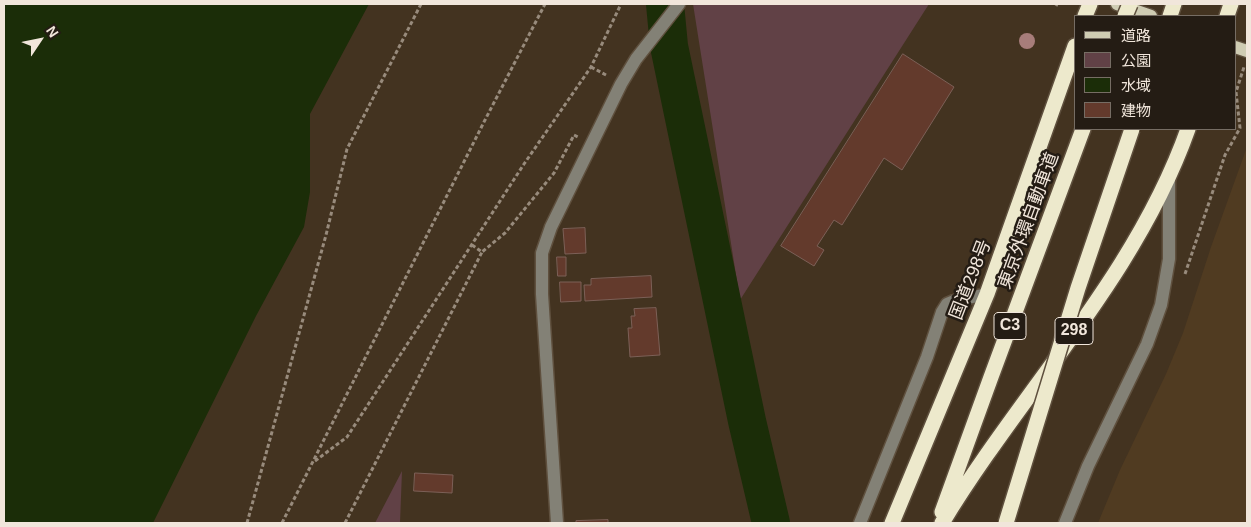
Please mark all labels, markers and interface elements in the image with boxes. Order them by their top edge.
north arrow [15,15,65,65]
legend [1074,15,1236,130]
text: N [43,23,62,40]
text: 道路 [1121,27,1151,44]
text: 公園 [1121,52,1151,69]
text: 水域 [1121,77,1151,94]
text: 建物 [1121,102,1151,119]
street label: 東京外環自動車道 [994,150,1064,292]
street label: 国道298号 [946,237,996,323]
road number: C3 [994,312,1026,340]
road number: 298 [1055,318,1093,344]

